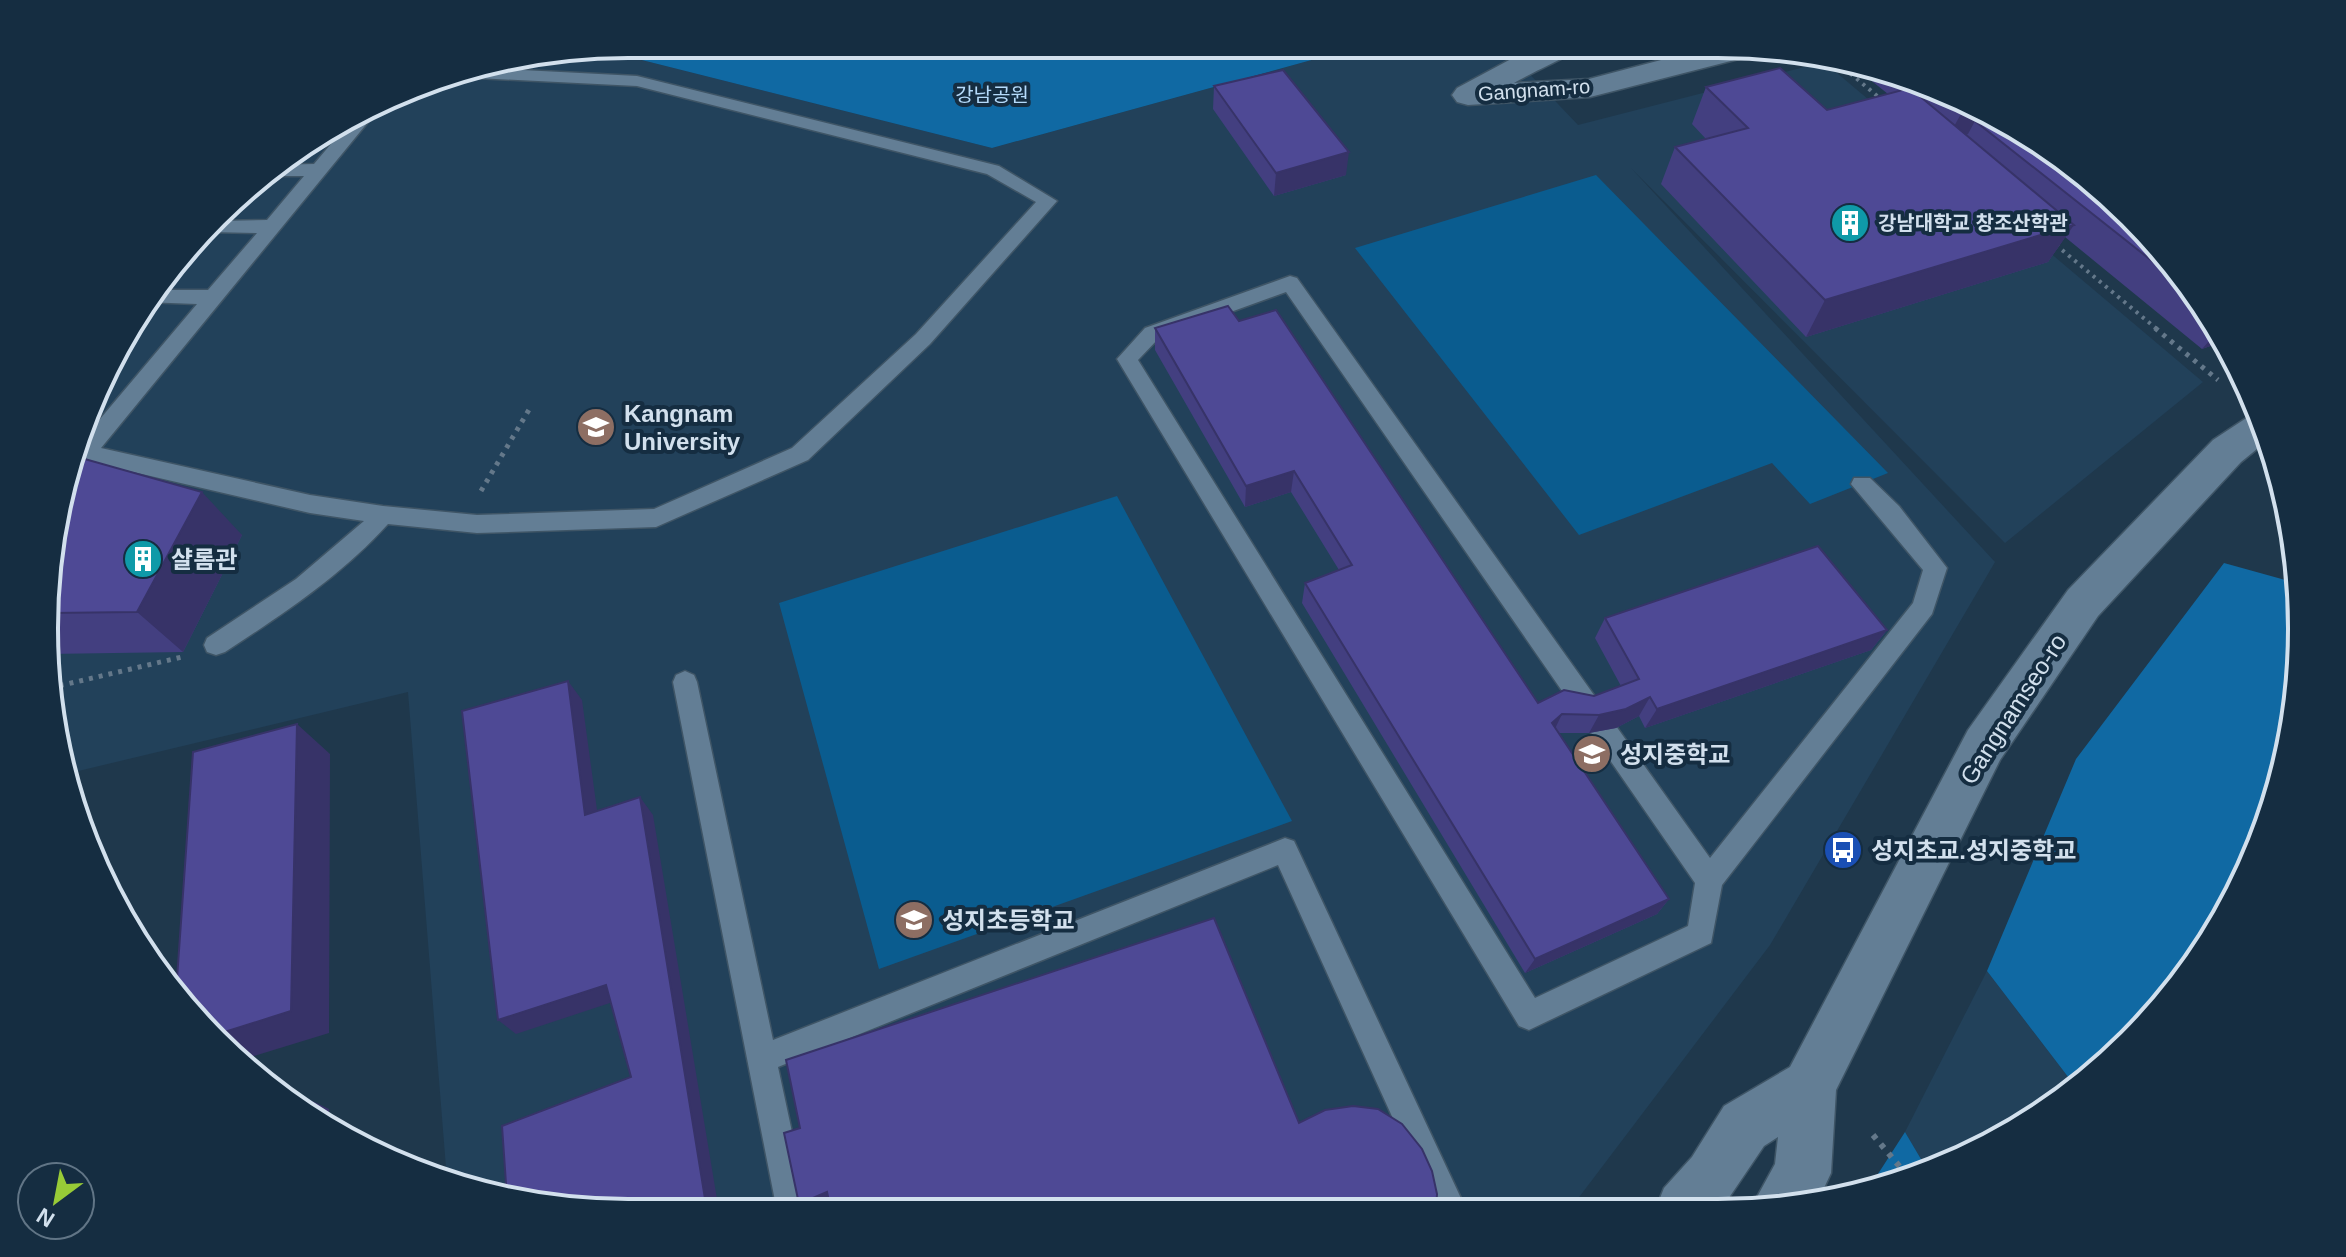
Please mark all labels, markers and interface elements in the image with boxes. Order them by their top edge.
street label: Gangnam-ro [1477,75,1591,105]
park label: 강남공원 [955,84,1029,106]
building icon: 강남대학교 창조산학관 [1829,202,1871,244]
place label: 강남대학교 창조산학관 [1878,212,2068,234]
place label: Kangnam University [624,400,741,455]
school or university icon: Kangnam University [575,406,617,448]
building icon: 샬롬관 [122,538,164,580]
place label: 샬롬관 [171,546,237,573]
street label: Gangnamseo-ro [1954,629,2072,789]
school or university icon: 성지중학교 [1571,733,1613,775]
place label: 성지중학교 [1620,741,1730,768]
bus stop icon: 성지초교.성지중학교 [1822,829,1864,871]
place label: 성지초교.성지중학교 [1871,837,2076,864]
school or university icon: 성지초등학교 [893,899,935,941]
place label: 성지초등학교 [942,907,1074,934]
north arrow [16,1161,96,1241]
text: N [32,1203,59,1232]

